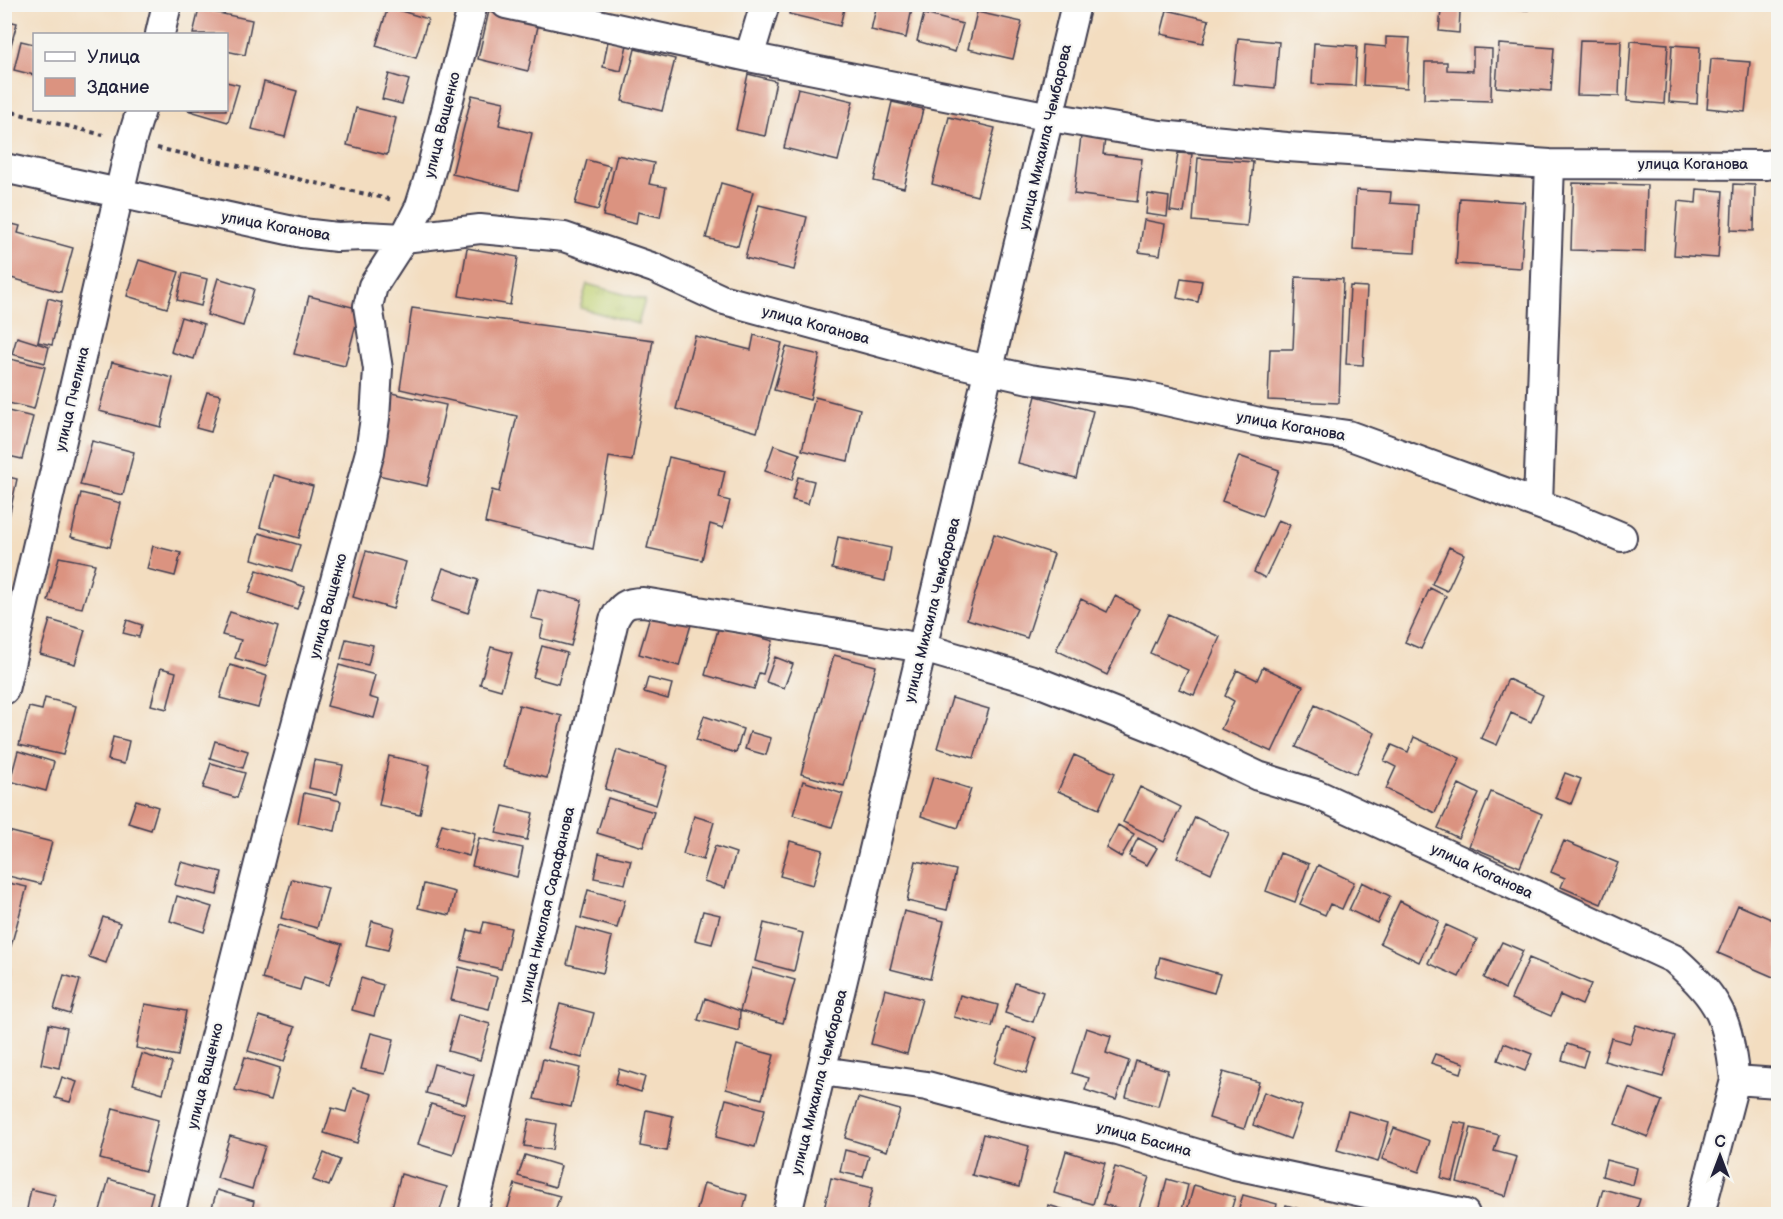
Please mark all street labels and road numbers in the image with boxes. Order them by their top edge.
street label: улица Михаила Чембарова [1015,42,1076,232]
street label: улица Ващенко [420,70,465,180]
street label: улица Коганова [1638,155,1748,174]
street label: улица Коганова [220,208,332,245]
street label: улица Коганова [760,302,872,349]
street label: улица Пчелина [51,345,94,453]
street label: улица Коганова [1235,408,1347,445]
street label: улица Михаила Чембарова [900,515,965,705]
street label: улица Ващенко [305,551,352,661]
street label: улица Николая Сарафанова [516,805,579,1005]
street label: улица Коганова [1428,840,1536,903]
street label: улица Михаила Чембарова [787,987,852,1177]
street label: улица Ващенко [183,1021,228,1131]
street label: улица Басина [1094,1118,1194,1161]

